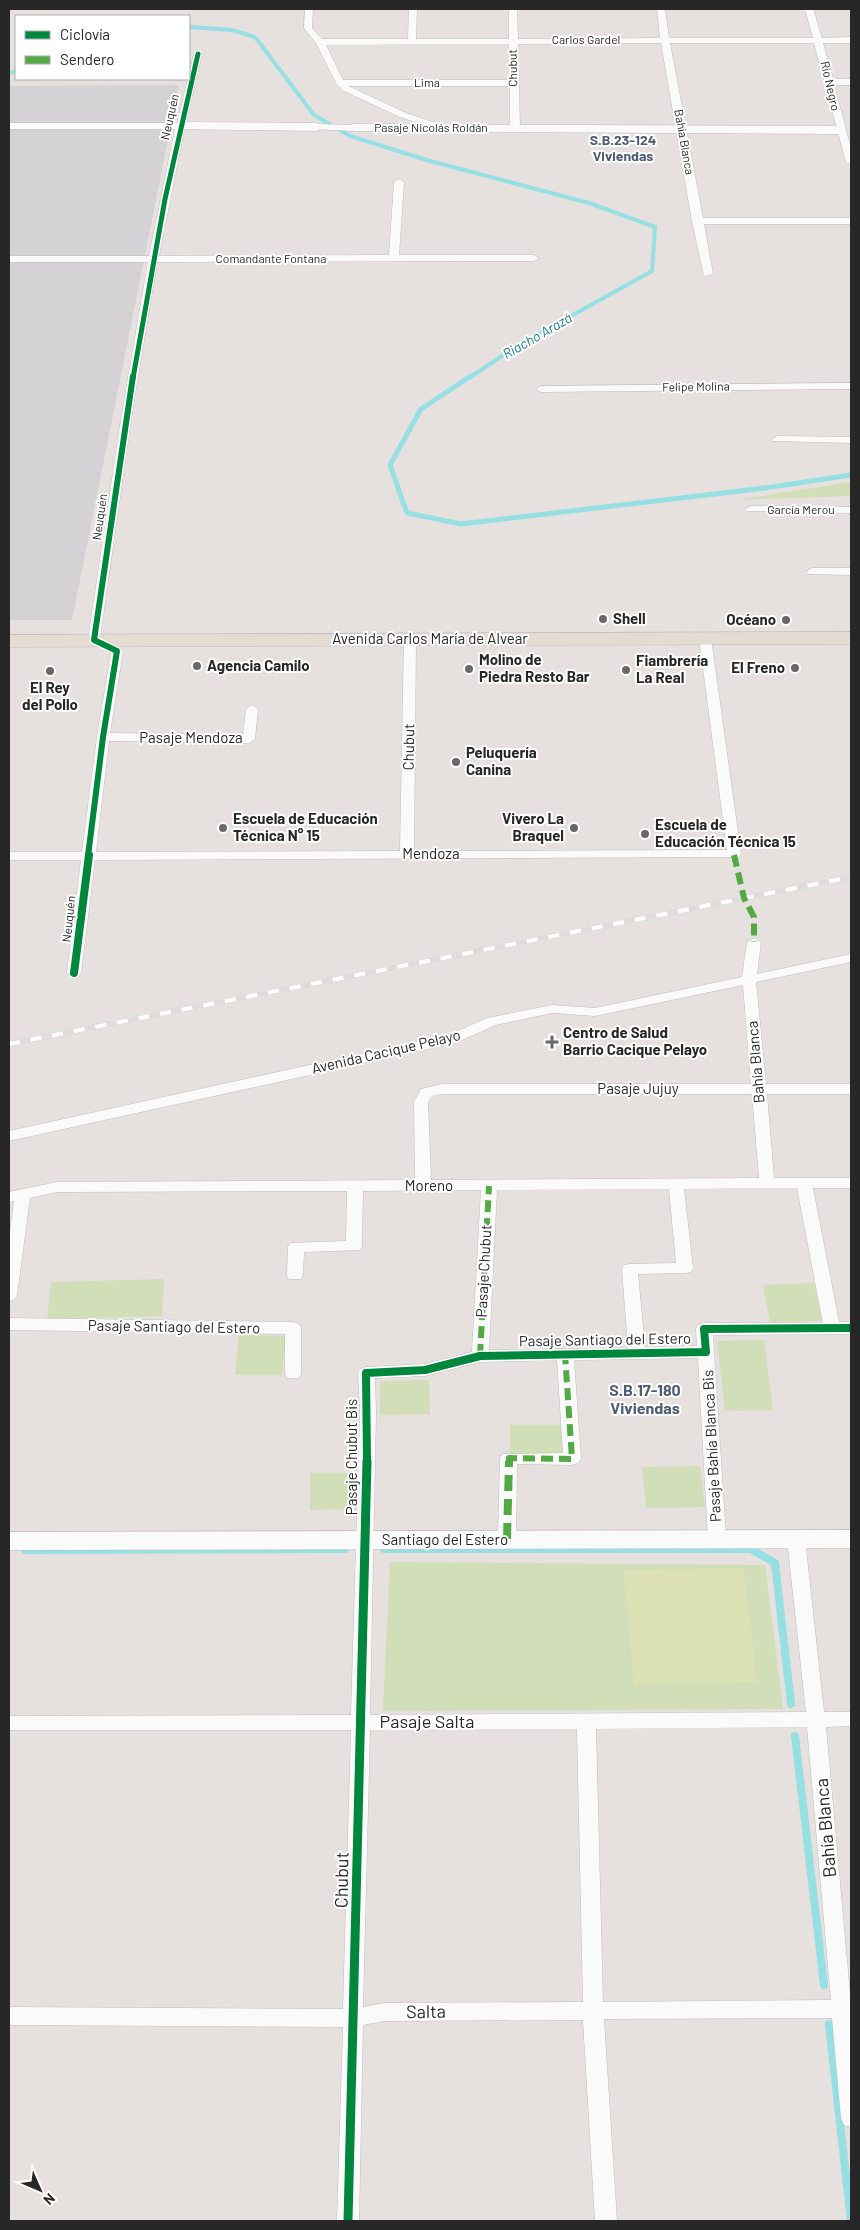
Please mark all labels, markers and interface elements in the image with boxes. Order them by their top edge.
legend [15,15,190,80]
text: Ciclovía [60,25,110,43]
street label: Carlos Gardel [552,32,620,46]
street label: Chubut [505,49,519,87]
text: Sendero [60,50,114,68]
street label: Río Negro [818,60,843,112]
street label: Lima [414,75,440,89]
street label: Neuquén [157,92,181,141]
street label: Bahía Blanca [672,108,698,176]
street label: Pasaje Nicolás Roldán [374,120,488,134]
district label: S.B.23-124 Viviendas [590,131,656,164]
street label: Comandante Fontana [216,251,326,265]
water label: Riacho Arazá [499,309,574,362]
street label: Felipe Molina [662,378,730,394]
street label: Neuquén [89,493,109,541]
street label: García Merou [767,502,835,516]
place label: Shell [613,609,646,627]
place label: Océano [726,610,776,628]
marker: Shell [597,613,609,625]
marker: Océano [780,614,792,626]
street label: Avenida Carlos María de Alvear [332,629,528,647]
place label: Molino de Piedra Resto Bar [479,650,590,685]
place label: Fiambrería La Real [636,651,708,686]
place label: Agencia Camilo [207,656,310,674]
place label: El Freno [731,658,785,676]
marker: Agencia Camilo [191,660,203,672]
marker: El Freno [789,662,801,674]
marker: Molino de Piedra Resto Bar [463,663,475,675]
marker: Fiambrería La Real [620,664,632,676]
marker: El Rey del Pollo [44,665,56,677]
place label: El Rey del Pollo [22,678,78,713]
street label: Chubut [399,723,417,771]
street label: Pasaje Mendoza [139,728,243,746]
place label: Peluquería Canina [466,743,537,778]
marker: Peluquería Canina [450,756,462,768]
place label: Escuela de Educación Técnica N° 15 [233,809,378,844]
place label: Vivero La Braquel [502,809,564,844]
place label: Escuela de Educación Técnica 15 [655,815,796,850]
marker: Escuela de Educación Técnica N° 15 [217,822,229,834]
marker: Vivero La Braquel [568,822,580,834]
marker: Escuela de Educación Técnica 15 [639,828,651,840]
street label: Mendoza [402,844,460,862]
street label: Neuquén [59,895,77,943]
street label: Bahía Blanca [742,1020,768,1104]
place label: Centro de Salud Barrio Cacique Pelayo [563,1023,707,1058]
street label: Avenida Cacique Pelayo [310,1025,462,1077]
marker: Centro de Salud Barrio Cacique Pelayo [545,1035,559,1049]
street label: Pasaje Jujuy [597,1079,679,1097]
street label: Moreno [405,1176,453,1194]
street label: Pasaje Chubut [472,1224,494,1318]
street label: Pasaje Santiago del Estero [88,1315,260,1337]
street label: Pasaje Santiago del Estero [519,1328,691,1350]
street label: Pasaje Bahía Blanca Bis [698,1369,724,1523]
district label: S.B.17-180 Viviendas [609,1380,681,1417]
street label: Pasaje Chubut Bis [342,1399,360,1515]
street label: Santiago del Estero [382,1530,508,1548]
street label: Pasaje Salta [380,1710,474,1732]
street label: Bahía Blanca [810,1778,840,1879]
street label: Chubut [330,1852,352,1908]
street label: Salta [406,2000,446,2022]
north arrow [15,2165,65,2215]
text: N [40,2190,59,2209]

